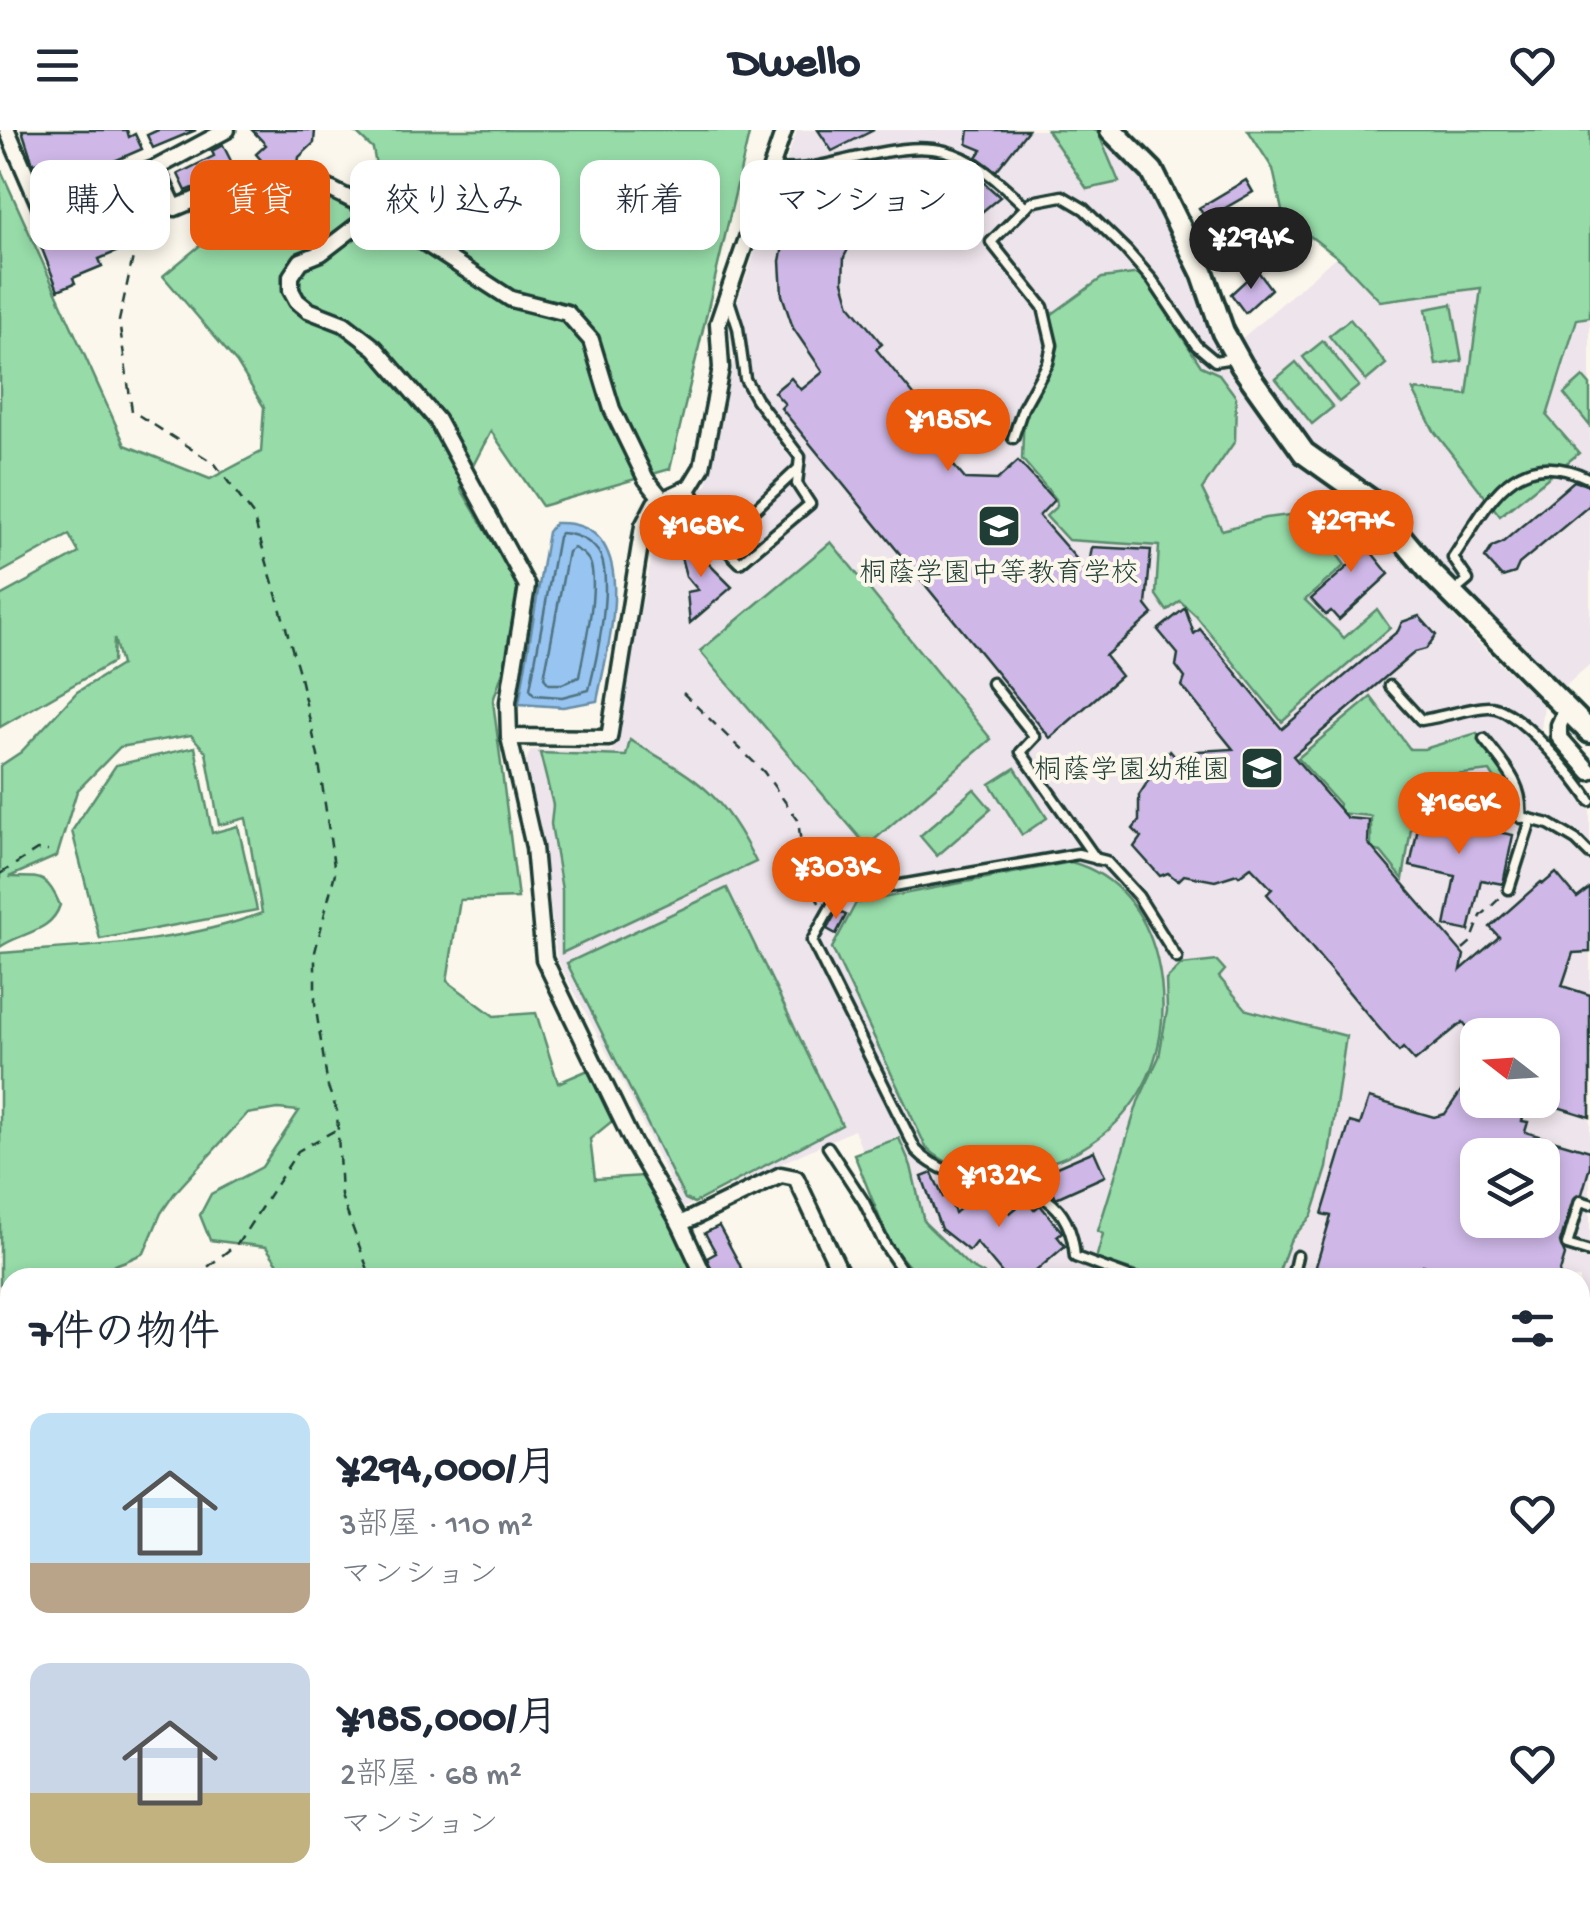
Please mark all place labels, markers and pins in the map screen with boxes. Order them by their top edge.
pin: ¥294K [1181,207,1321,292]
pin: ¥185K [878,389,1018,474]
pin: ¥297K [1281,490,1421,575]
pin: ¥168K [631,495,771,580]
school or university icon: 桐蔭学園中等教育学校 [976,503,1022,549]
place label: 桐蔭学園中等教育学校 [859,558,1139,592]
school or university icon: 桐蔭学園幼稚園 [1239,745,1285,791]
place label: 桐蔭学園幼稚園 [1034,755,1230,789]
pin: ¥166K [1389,772,1529,857]
pin: ¥303K [766,837,906,922]
pin: ¥132K [929,1145,1069,1230]

